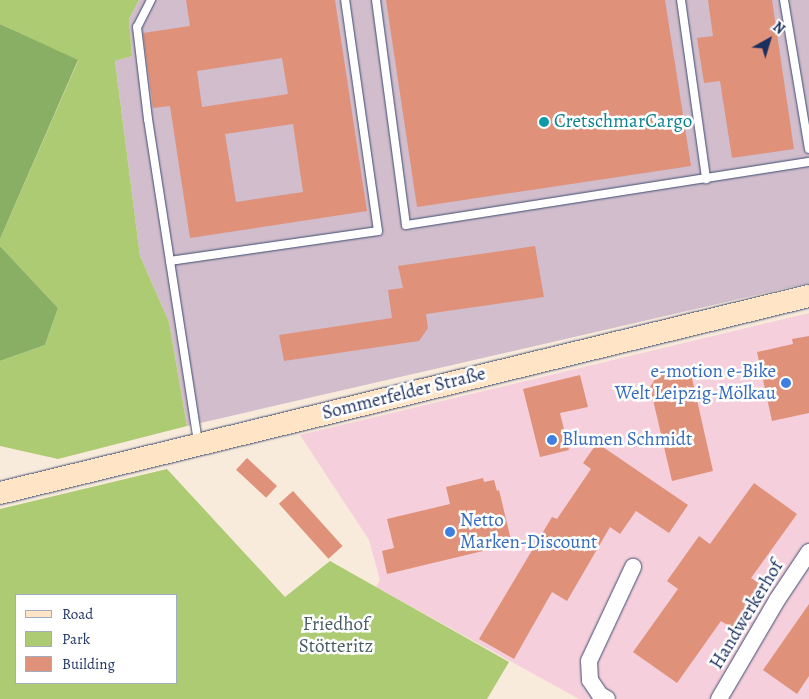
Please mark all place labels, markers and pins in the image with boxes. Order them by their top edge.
place label: CretschmarCargo [554,111,692,133]
marker: CretschmarCargo [538,116,550,128]
place label: e-motion e-Bike Welt Leipzig-Mölkau [615,361,776,405]
marker: e-motion e-Bike Welt Leipzig-Mölkau [780,377,792,389]
place label: Blumen Schmidt [562,429,692,451]
marker: Blumen Schmidt [546,434,558,446]
place label: Netto Marken-Discount [460,510,597,554]
marker: Netto Marken-Discount [444,526,456,538]

